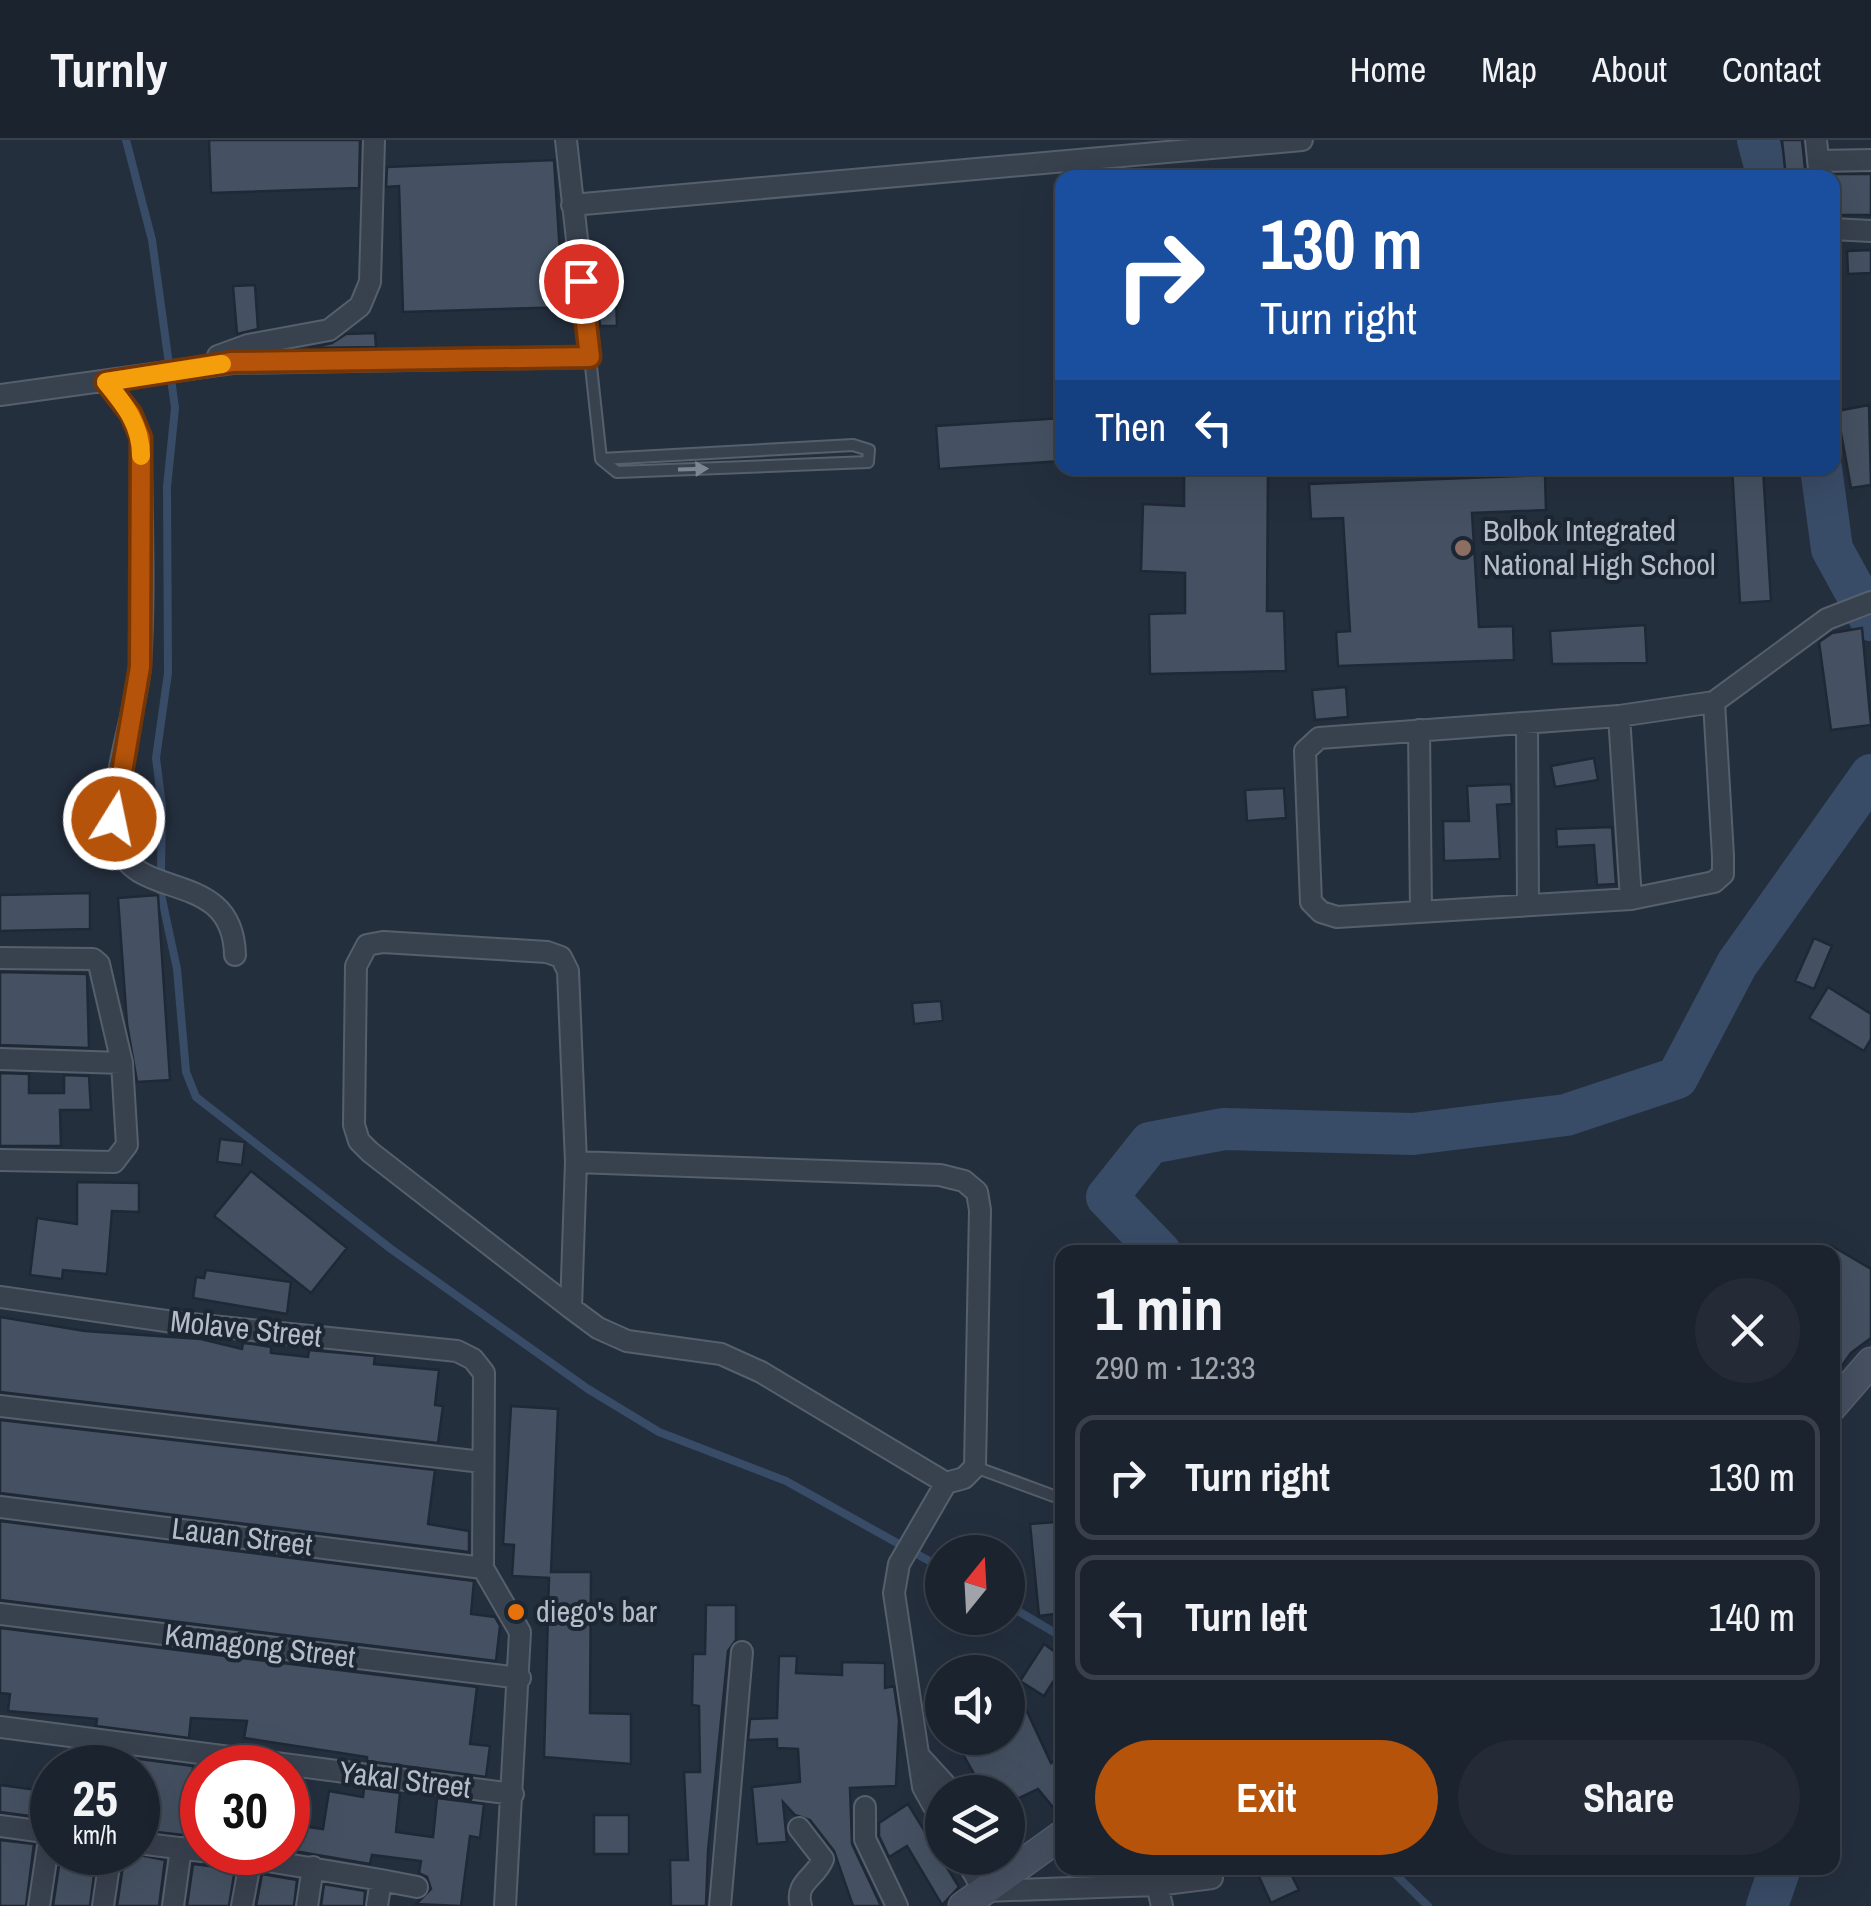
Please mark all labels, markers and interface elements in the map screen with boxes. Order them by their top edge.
text: Turnly [50,37,167,102]
text: Home [1350,46,1426,93]
text: Map [1481,46,1537,93]
text: About [1592,46,1667,93]
text: Contact [1722,46,1821,93]
text: 130 m [1260,197,1423,291]
icon: right [1095,210,1225,340]
pin [539,239,624,324]
icon: arrive [554,254,609,309]
text: Turn right [1260,287,1417,348]
icon: left [1186,400,1241,455]
text: Then [1095,402,1166,453]
one-way arrow [678,461,710,477]
place label: Bolbok Integrated National High School [1483,510,1715,584]
marker: Bolbok Integrated National High School [1452,537,1474,559]
position arrow [62,767,166,871]
text: 1 min [1095,1268,1224,1349]
button: close [1695,1278,1800,1383]
street label: Molave Street [169,1300,324,1356]
text: 290 m · 12:33 [1095,1346,1255,1389]
icon: right [1100,1450,1155,1505]
text: Turn right [1185,1452,1330,1503]
text: 130 m [1708,1452,1795,1503]
street label: Lauan Street [170,1508,315,1564]
north arrow [925,1535,1025,1635]
map controls [925,1535,1025,1875]
icon: left [1100,1590,1155,1645]
place label: diego's bar [536,1591,658,1631]
text: Turn left [1185,1592,1307,1643]
text: 140 m [1708,1592,1795,1643]
marker: diego's bar [505,1601,527,1623]
street label: Kamagong Street [163,1613,358,1677]
button: sound [925,1655,1025,1755]
button: Exit [1095,1740,1438,1855]
button: Share [1458,1740,1800,1855]
speed limit sign: 30 [180,1745,310,1875]
street label: Yakal Street [337,1751,473,1807]
text: 25 [72,1764,118,1832]
button: layers [925,1775,1025,1875]
text: km/h [73,1818,117,1852]

